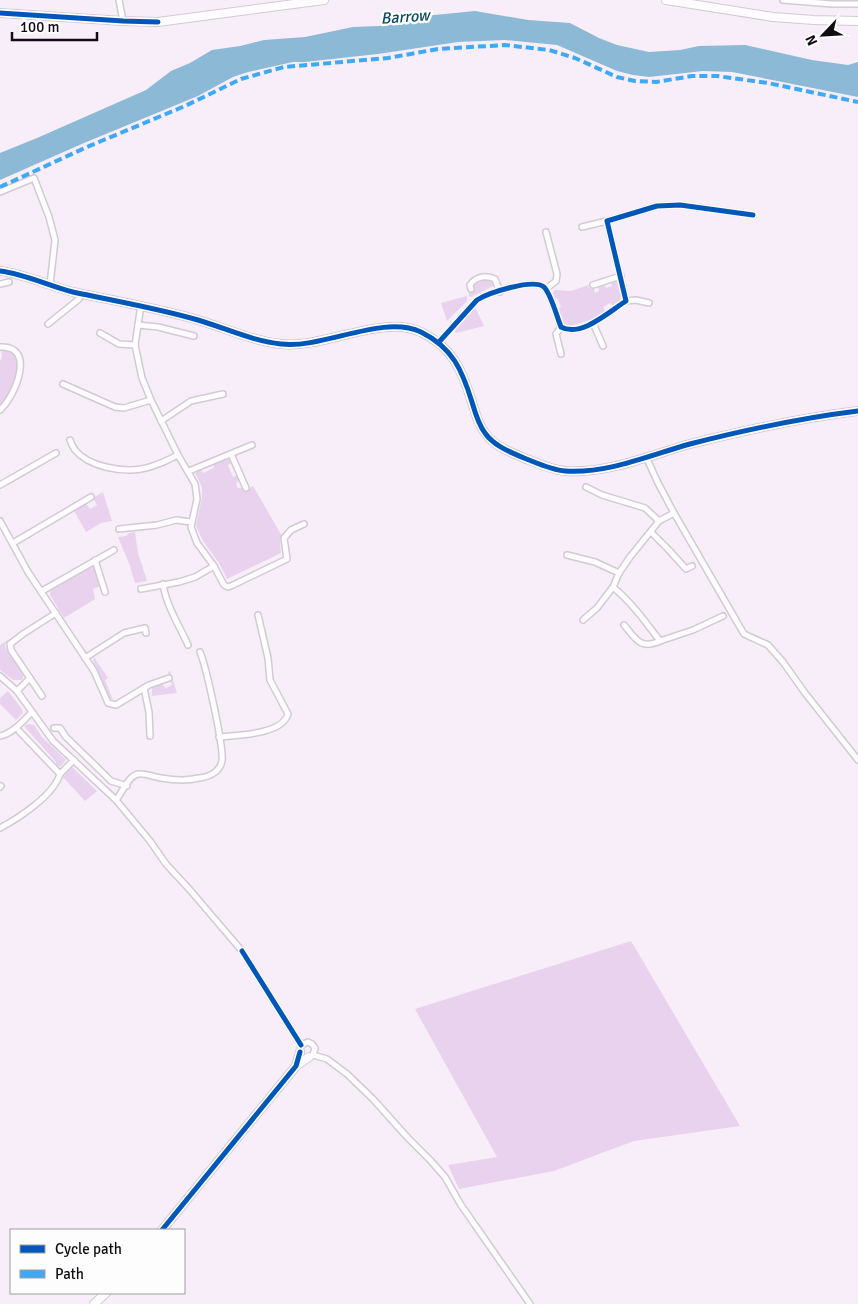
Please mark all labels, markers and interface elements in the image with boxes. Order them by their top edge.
water label: Barrow [380,5,433,29]
scale bar [12,10,98,42]
north arrow [798,10,848,60]
text: 100 m [20,18,60,36]
text: N [802,32,821,48]
legend [10,1229,185,1294]
text: Cycle path [55,1240,122,1258]
text: Path [55,1265,84,1283]

